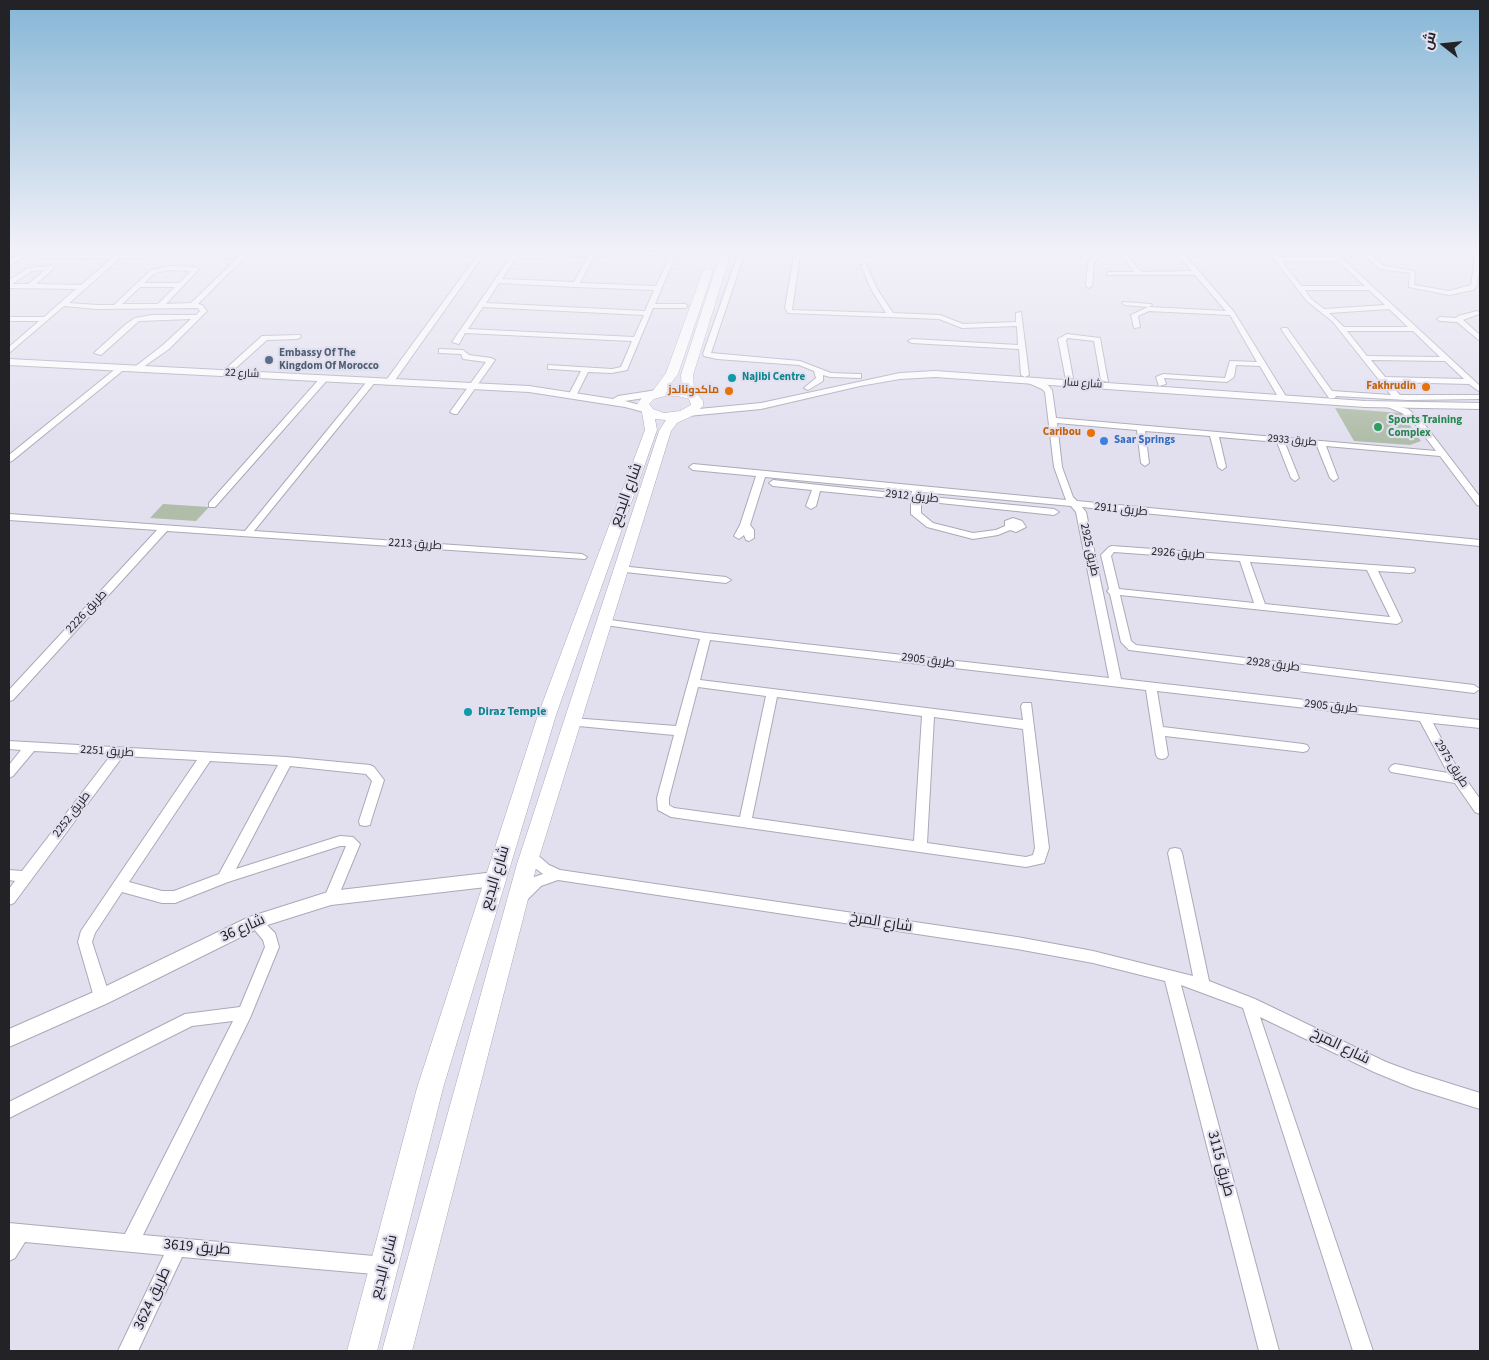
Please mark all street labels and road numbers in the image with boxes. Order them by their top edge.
street label: شارع 22 [224,367,260,381]
street label: شارع سار [1063,376,1103,392]
street label: طريق 2933 [1267,432,1317,450]
street label: شارع البديع [607,461,647,529]
street label: طريق 2912 [885,487,939,507]
street label: طريق 2911 [1094,500,1148,520]
street label: طريق 2925 [1076,522,1102,578]
street label: طريق 2213 [388,536,442,554]
street label: طريق 2926 [1151,545,1205,563]
street label: طريق 2226 [63,587,111,637]
street label: طريق 2905 [900,651,956,671]
street label: طريق 2928 [1245,655,1301,675]
street label: طريق 2905 [1304,697,1358,717]
street label: طريق 2975 [1431,737,1471,791]
street label: طريق 2251 [80,743,134,761]
street label: طريق 2252 [50,789,94,841]
street label: شارع البديع [478,844,514,912]
street label: شارع المرخ [848,909,914,937]
street label: شارع 36 [218,911,268,947]
street label: شارع المرخ [1307,1025,1373,1069]
street label: طريق 3115 [1203,1129,1237,1199]
street label: شارع البديع [368,1233,402,1301]
street label: طريق 3619 [163,1236,231,1260]
street label: طريق 3624 [131,1265,175,1333]

